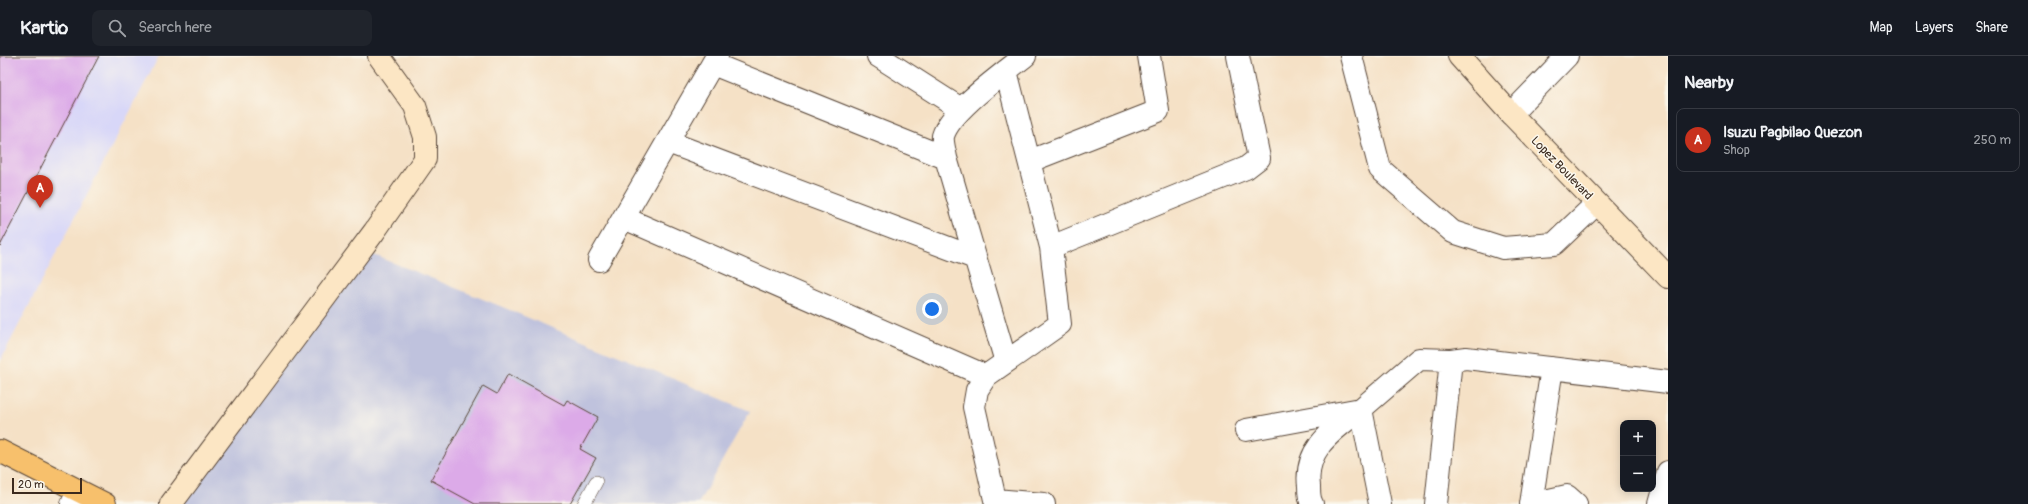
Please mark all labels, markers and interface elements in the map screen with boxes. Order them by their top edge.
search box [92,10,372,46]
text: Kartio [20,16,68,40]
icon: search [106,17,128,39]
text: Search here [138,18,212,37]
text: Map [1870,19,1893,36]
text: Layers [1915,19,1953,36]
text: Share [1975,19,2008,36]
text: Nearby [1684,72,1733,93]
text: Isuzu Pagbilao Quezon [1723,123,1862,142]
text: A [1694,132,1702,148]
text: 250 m [1973,132,2011,148]
street label: Lopez Boulevard [1528,133,1596,203]
text: Shop [1723,142,1750,158]
pin: A [27,175,53,208]
your location [922,299,942,319]
map controls [1620,420,1656,492]
button: + [1620,420,1656,456]
button: − [1620,456,1656,492]
scale bar [12,476,82,495]
text: 20 m [18,478,44,491]

